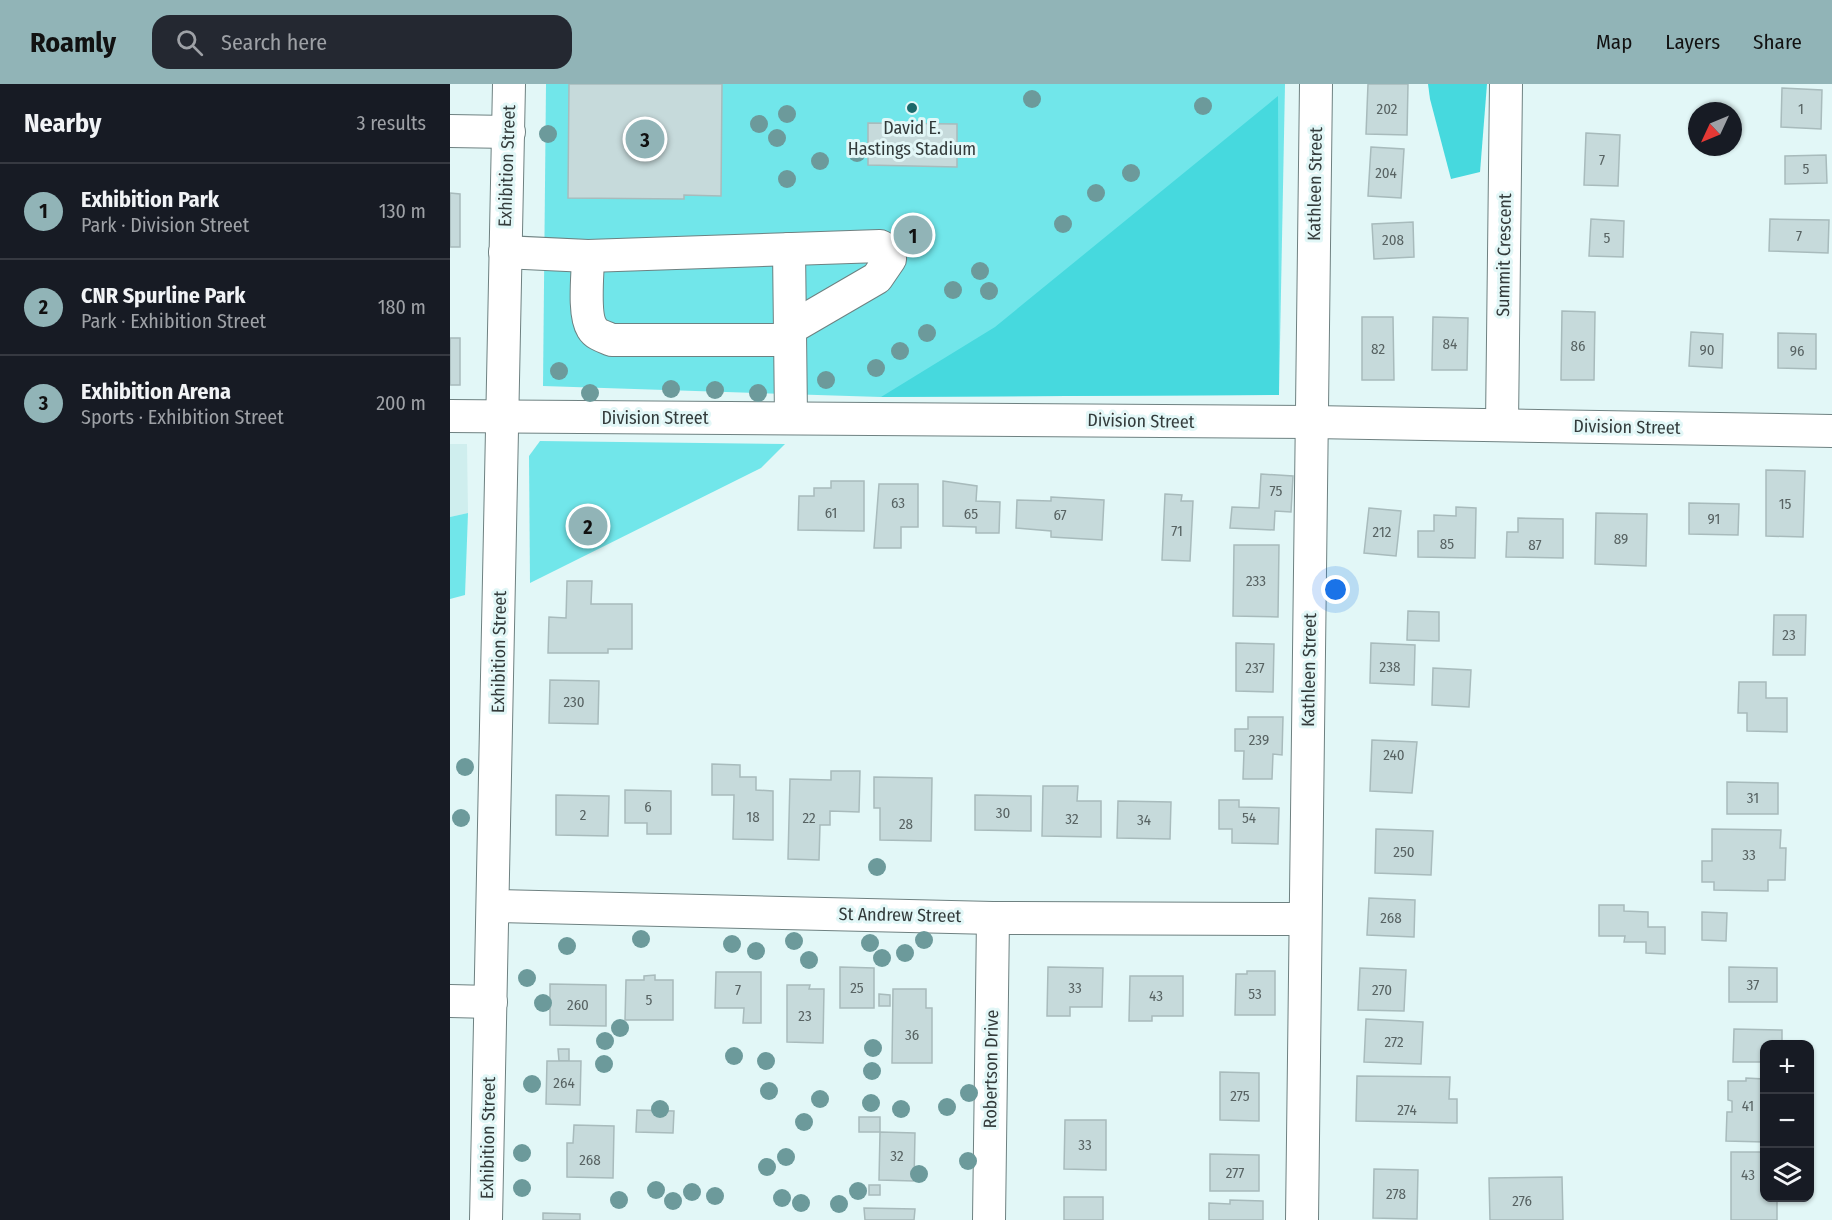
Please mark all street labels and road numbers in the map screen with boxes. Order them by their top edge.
street label: Exhibition Street [494,104,520,228]
street label: Kathleen Street [1303,127,1327,241]
street label: Summit Crescent [1492,193,1516,317]
street label: Division Street [601,407,709,429]
street label: Division Street [1087,409,1195,433]
street label: Division Street [1573,415,1681,439]
street label: Exhibition Street [487,591,511,713]
street label: Kathleen Street [1297,613,1321,727]
street label: St Andrew Street [839,903,962,927]
street label: Robertson Drive [979,1009,1003,1128]
street label: Exhibition Street [476,1077,500,1199]

